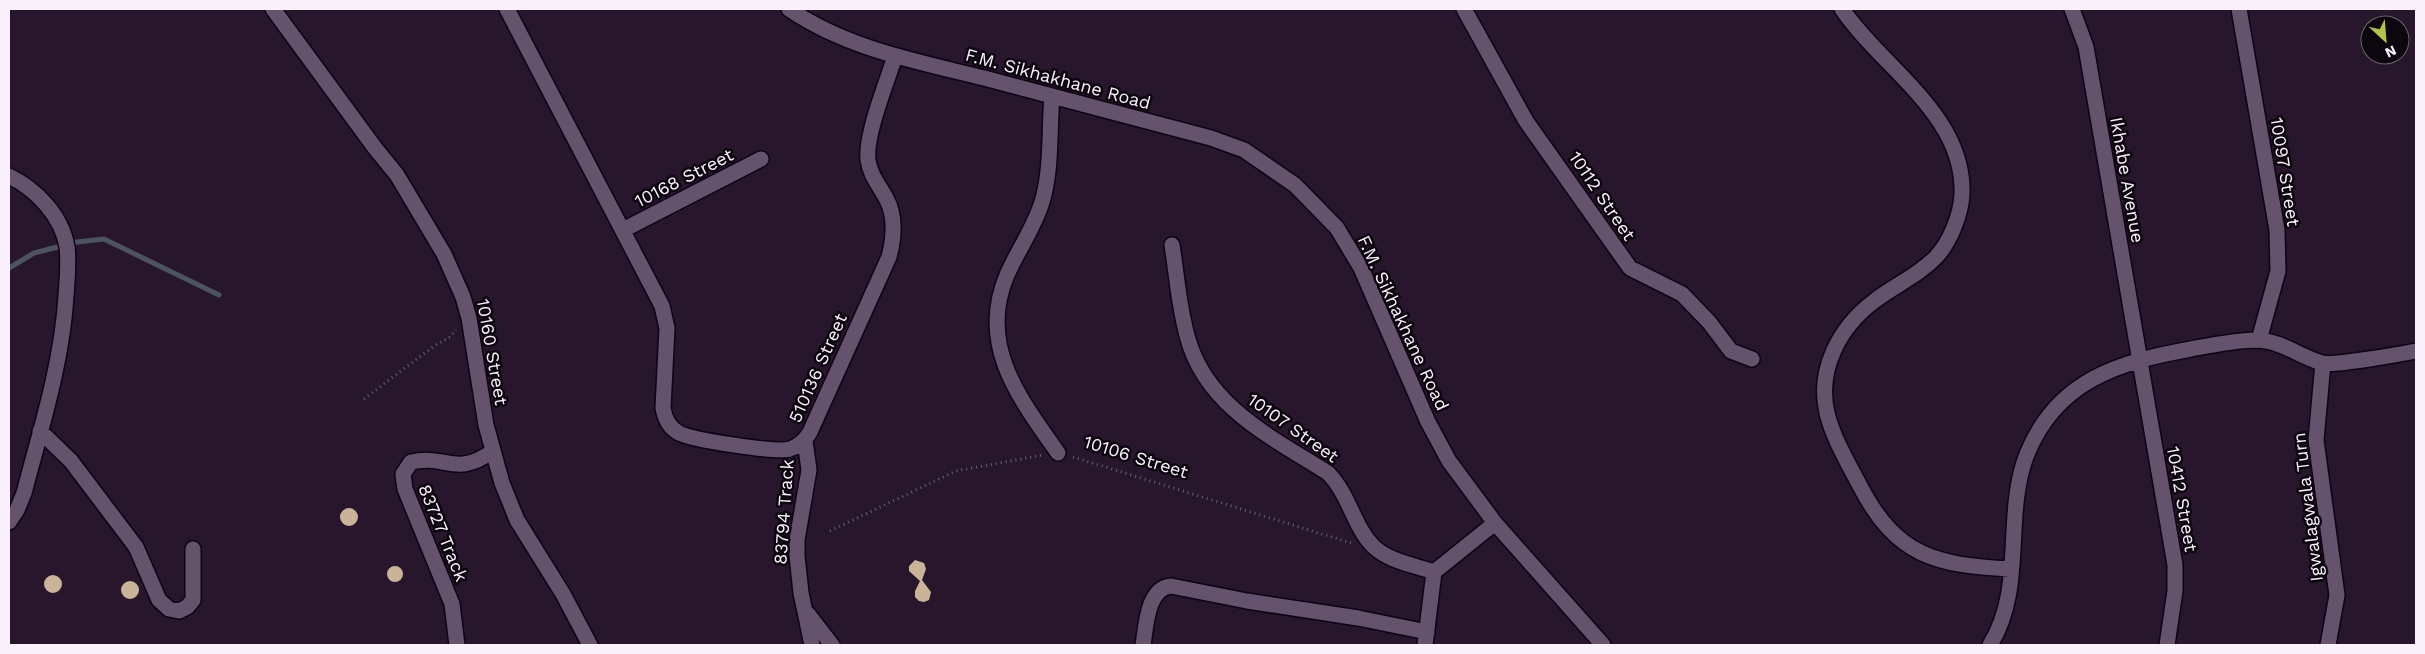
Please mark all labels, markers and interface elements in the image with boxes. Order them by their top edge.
north arrow [2360,15,2410,65]
text: N [2383,42,2399,61]
street label: F.M. Sikhakhane Road [963,44,1153,113]
street label: Ikhabe Avenue [2106,115,2149,245]
street label: 10097 Street [2267,116,2305,228]
street label: 10168 Street [631,144,737,211]
street label: 10112 Street [1565,147,1640,245]
street label: F.M. Sikhakhane Road [1354,232,1453,414]
street label: 10160 Street [473,297,512,407]
street label: 510136 Street [784,309,851,426]
street label: 10107 Street [1244,389,1343,467]
street label: 10106 Street [1082,431,1191,482]
street label: Igwalagwala Turn [2288,431,2327,583]
street label: 10412 Street [2163,445,2202,554]
street label: 83794 Track [769,459,798,565]
street label: 83727 Track [414,481,473,585]

